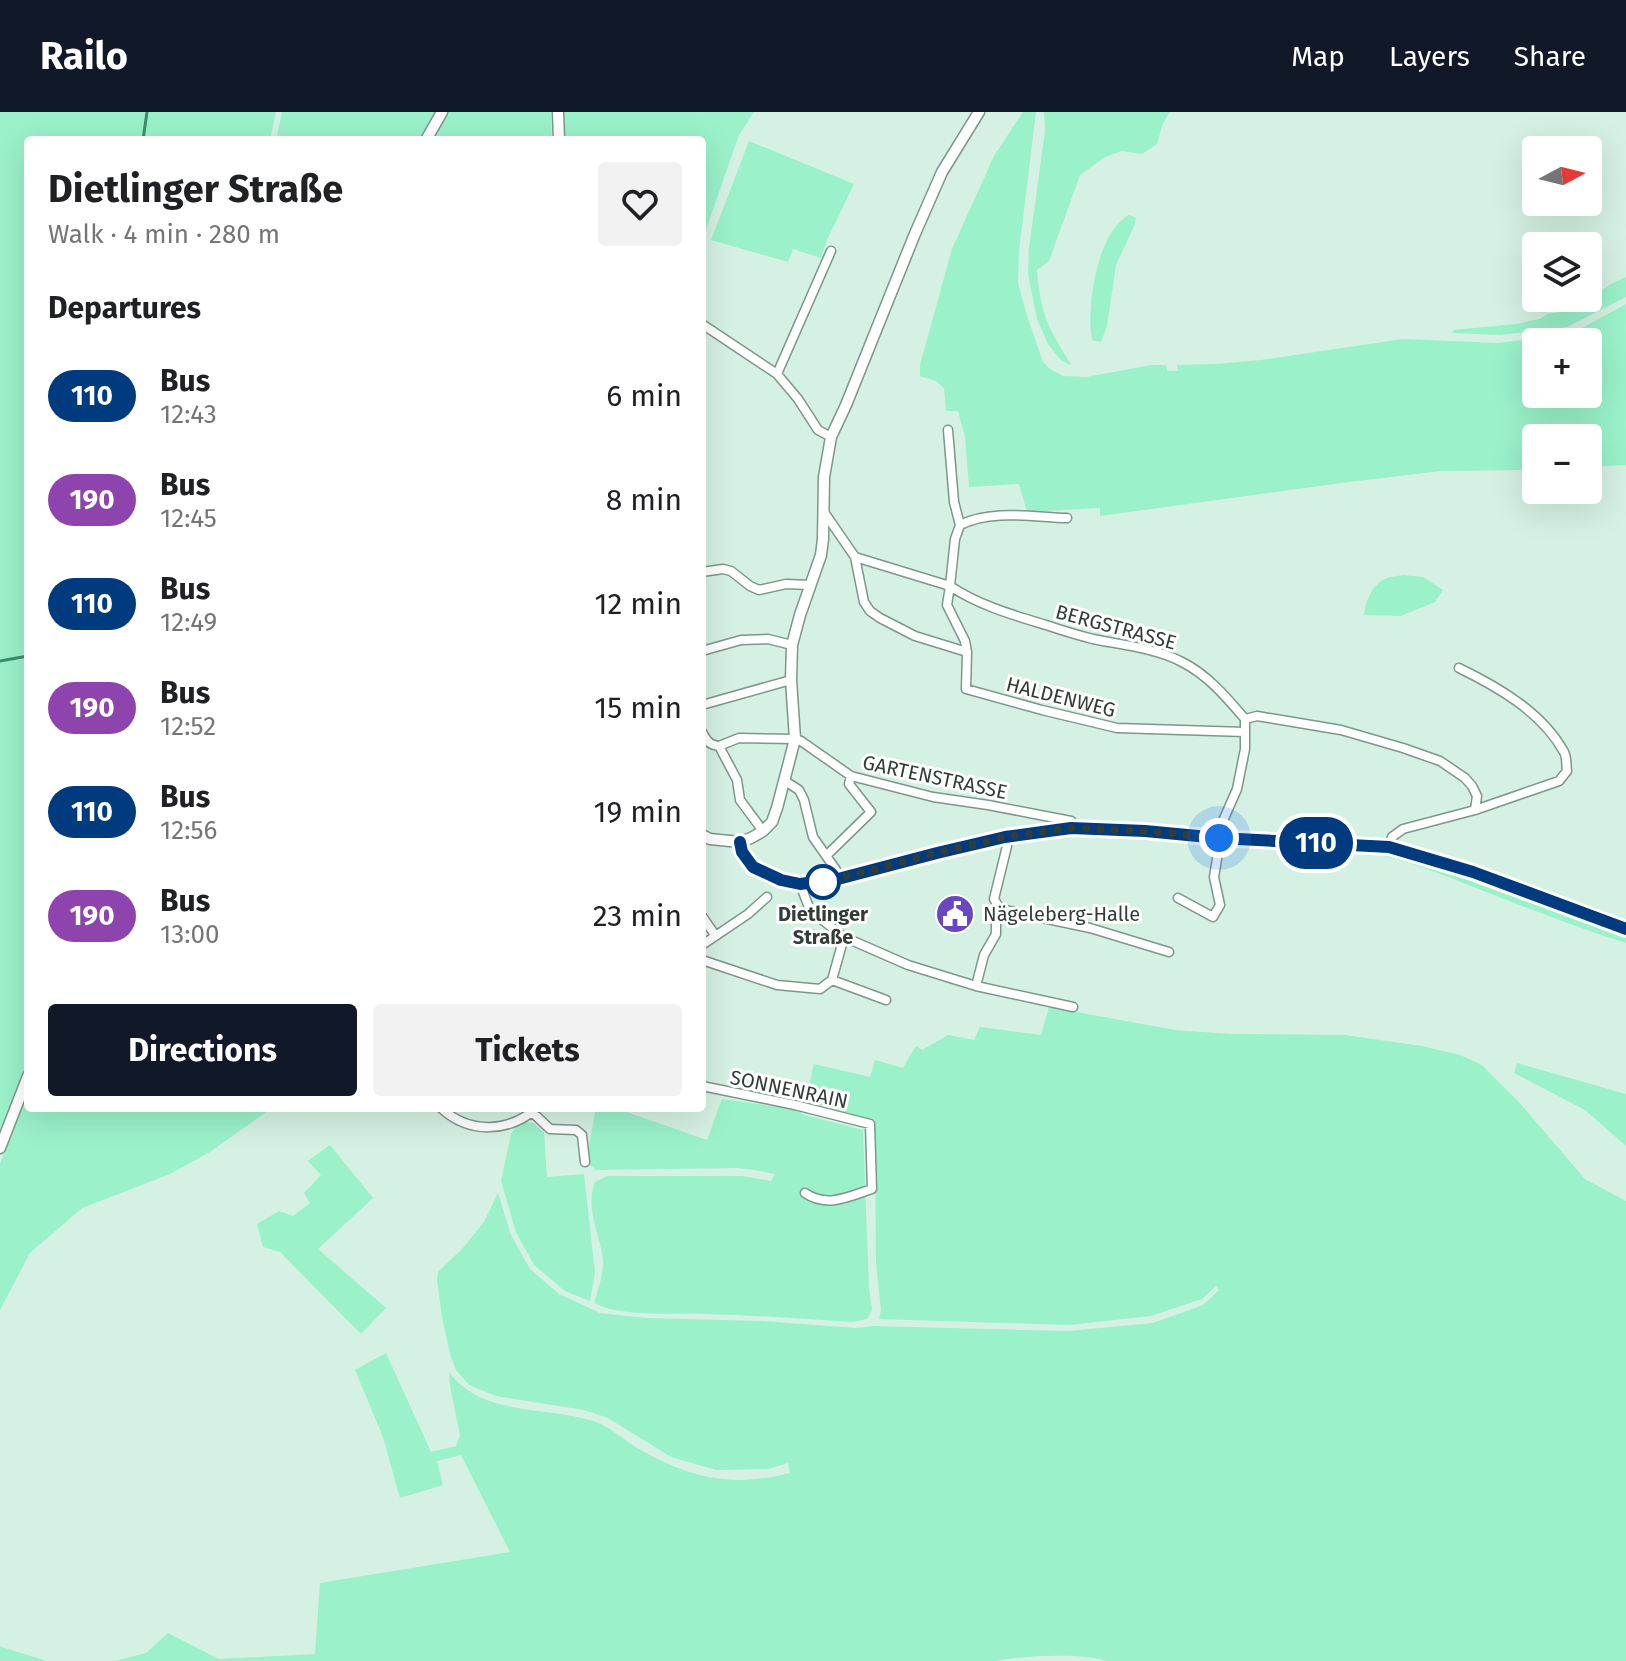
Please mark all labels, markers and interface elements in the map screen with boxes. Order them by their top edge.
text: Railo [40,33,128,79]
text: Map [1291,40,1345,73]
text: Layers [1389,40,1470,73]
text: Share [1514,40,1586,73]
north arrow [1522,136,1602,216]
map controls [1522,136,1602,504]
button: heart [598,162,682,246]
text: Dietlinger Straße [48,166,343,212]
text: Walk · 4 min · 280 m [48,219,280,250]
button: layers [1522,232,1602,312]
text: Departures [48,290,201,326]
button: + [1522,328,1602,408]
text: Bus [160,363,210,399]
text: 6 min [606,378,682,414]
text: 110 [71,379,113,412]
text: 12:43 [160,399,217,430]
button: − [1522,424,1602,504]
text: Bus [160,467,210,503]
text: 8 min [606,482,682,518]
text: 190 [69,483,115,516]
text: 12:45 [160,503,217,534]
text: Bus [160,571,210,607]
text: 12 min [594,586,682,622]
text: 110 [71,587,113,620]
street label: BERGSTRASSE [1053,599,1179,655]
text: 12:49 [160,607,217,638]
street label: HALDENWEG [1004,672,1118,722]
text: Bus [160,675,210,711]
text: 15 min [594,690,682,726]
text: 190 [69,691,115,724]
text: 12:52 [160,711,216,742]
street label: GARTENSTRASSE [861,750,1009,804]
text: Bus [160,779,210,815]
text: 19 min [594,794,682,830]
text: 110 [71,795,113,828]
text: 12:56 [160,815,217,846]
line badge: 110 [1270,817,1362,869]
your location [1199,818,1239,858]
text: 110 [1295,826,1337,859]
marker: Dietlinger Straße [806,865,840,899]
text: Bus [160,883,210,919]
public building icon: Nägeleberg-Halle [934,893,976,935]
text: 23 min [593,898,682,934]
text: 190 [69,899,115,932]
place label: Dietlinger Straße [778,902,869,949]
place label: Nägeleberg-Halle [983,902,1140,926]
text: 13:00 [160,919,220,950]
button: Directions [48,1004,357,1096]
button: Tickets [373,1004,682,1096]
street label: SONNENRAIN [728,1065,850,1113]

